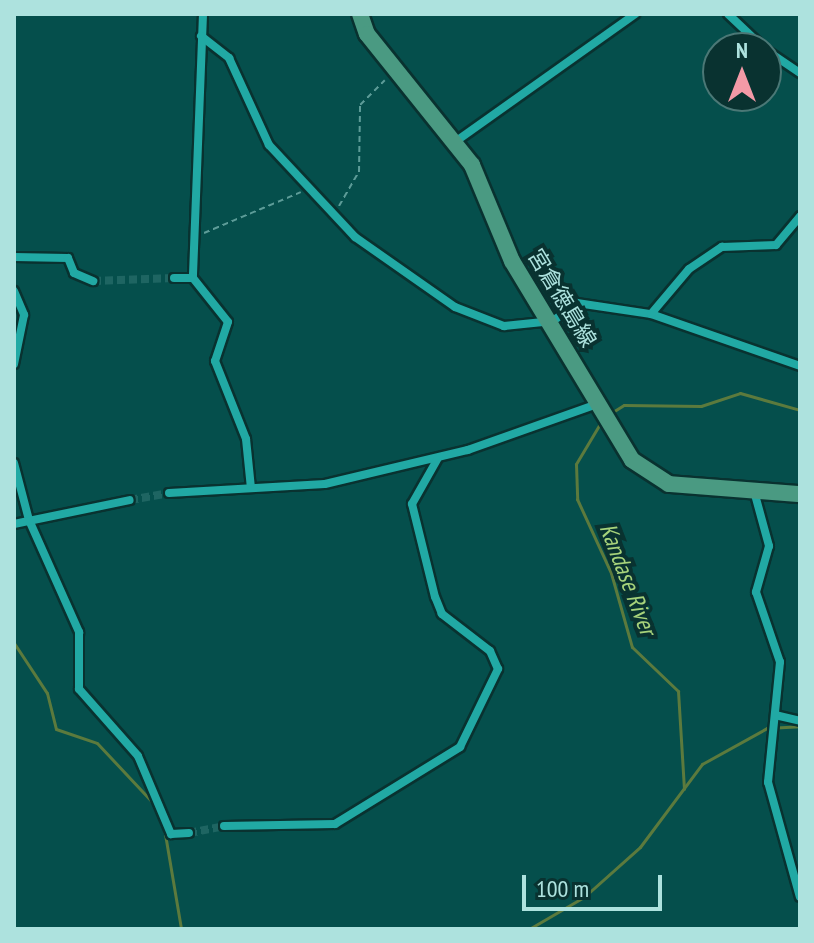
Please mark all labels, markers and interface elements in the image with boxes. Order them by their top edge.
north arrow [702,32,782,112]
text: N [736,36,748,64]
street label: 宮倉徳島線 [522,244,602,352]
water label: Kandase River [594,519,662,639]
scale bar [526,859,666,909]
text: 100 m [536,873,589,904]

